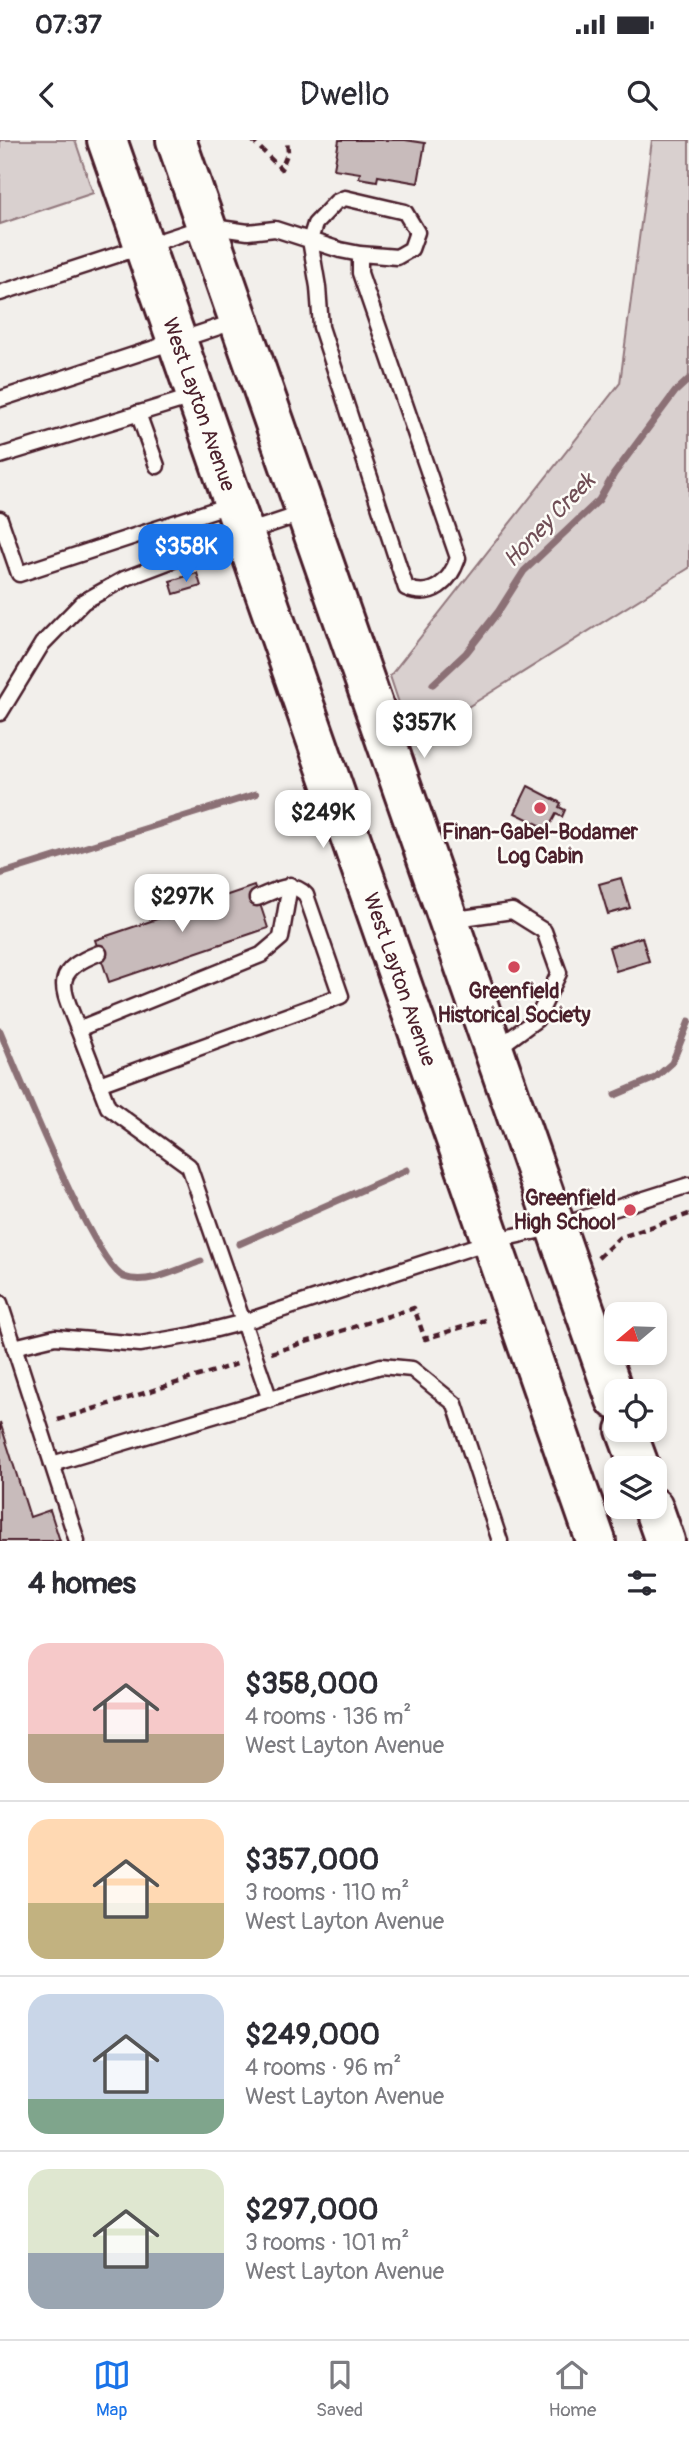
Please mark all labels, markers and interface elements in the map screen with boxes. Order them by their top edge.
text: 07:37 [35,9,102,41]
text: Dwello [300,75,389,115]
icon: back [28,76,66,114]
icon: search [623,76,661,114]
street label: West Layton Avenue [157,314,242,495]
water label: Honey Creek [497,465,603,573]
pin: $358K [137,524,235,584]
text: $358K [154,532,218,561]
pin: $357K [375,700,473,760]
text: $357K [392,708,456,737]
pin: $249K [274,790,372,850]
text: $249K [291,798,355,827]
marker: Finan-Gabel-Bodamer Log Cabin [532,800,548,816]
place label: Finan-Gabel-Bodamer Log Cabin [442,819,639,870]
pin: $297K [133,874,231,934]
text: $297K [150,882,214,911]
street label: West Layton Avenue [357,889,443,1070]
marker: Greenfield Historical Society [506,959,522,975]
place label: Greenfield Historical Society [437,978,591,1029]
place label: Greenfield High School [513,1185,616,1236]
marker: Greenfield High School [622,1202,638,1218]
north arrow [604,1302,667,1365]
map controls [604,1302,667,1519]
button: locate [604,1379,667,1442]
button: layers [604,1456,667,1519]
icon: filters [623,1564,661,1602]
text: 4 homes [28,1565,136,1602]
text: $358,000 [245,1665,378,1702]
icon: home [84,1671,168,1755]
text: 4 rooms · 136 m² [245,1702,411,1731]
text: West Layton Avenue [245,1731,444,1760]
text: $357,000 [245,1841,379,1878]
icon: home [84,1847,168,1931]
text: 3 rooms · 110 m² [245,1878,409,1907]
text: West Layton Avenue [245,1907,444,1936]
text: $249,000 [245,2016,380,2053]
icon: home [84,2022,168,2106]
text: 4 rooms · 96 m² [245,2053,401,2082]
text: West Layton Avenue [245,2082,444,2111]
text: $297,000 [245,2191,378,2228]
icon: home [84,2197,168,2281]
text: 3 rooms · 101 m² [245,2228,409,2257]
text: West Layton Avenue [245,2257,444,2286]
tab: Map [93,2356,131,2422]
tab: Saved [316,2356,363,2422]
tab: Home [548,2356,596,2422]

